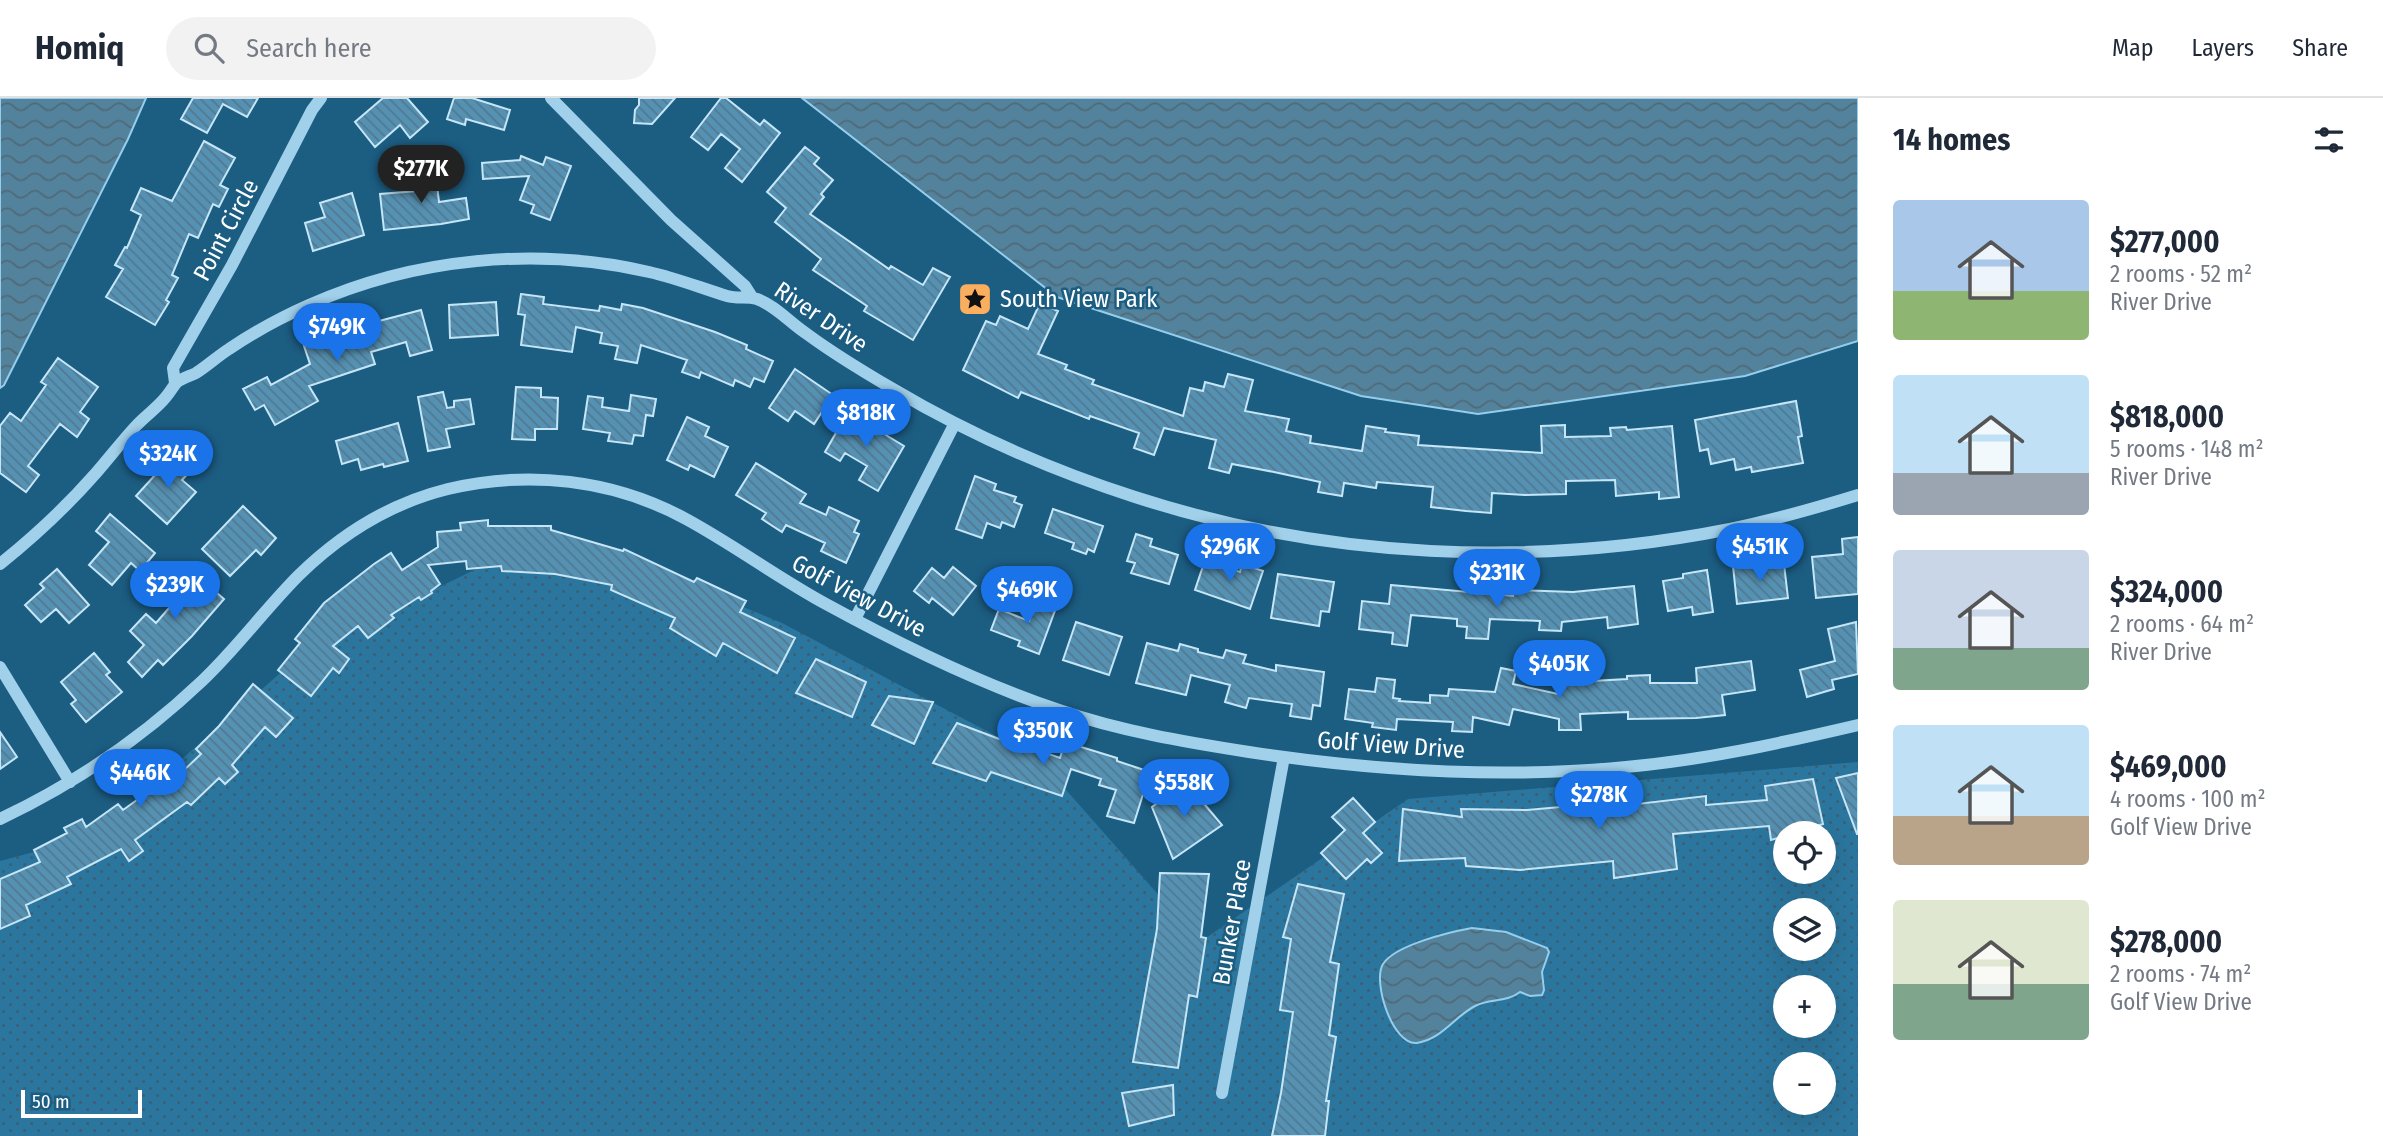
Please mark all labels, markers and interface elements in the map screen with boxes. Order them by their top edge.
search box [166,17,656,80]
text: Homiq [35,28,124,68]
icon: search [190,29,228,67]
text: Search here [246,33,371,64]
text: Map [2112,34,2154,62]
text: Layers [2192,34,2254,62]
text: Share [2292,34,2348,62]
icon: filters [2310,121,2348,159]
text: 14 homes [1893,122,2010,158]
pin: $277K [372,146,470,205]
text: $277K [394,154,448,182]
street label: Point Circle [188,174,264,286]
text: $277,000 [2110,224,2220,260]
icon: home [1949,228,2033,312]
text: 2 rooms · 52 m² [2110,260,2252,288]
street label: River Drive [769,276,873,358]
place icon: South View Park [956,280,994,318]
place label: South View Park [1000,285,1158,313]
text: River Drive [2110,288,2212,316]
pin: $749K [288,303,386,363]
text: $749K [309,312,365,340]
pin: $818K [817,390,915,449]
text: $818K [837,398,895,426]
text: $818,000 [2110,399,2224,435]
icon: home [1949,403,2033,487]
pin: $324K [119,430,217,490]
text: 5 rooms · 148 m² [2110,435,2264,463]
text: $324K [139,439,197,467]
text: River Drive [2110,463,2212,491]
pin: $296K [1181,524,1279,583]
pin: $451K [1711,524,1809,583]
text: $296K [1200,532,1260,560]
text: $451K [1732,532,1788,560]
street label: Golf View Drive [787,549,931,643]
pin: $231K [1448,550,1546,609]
text: $231K [1469,558,1525,586]
pin: $239K [126,561,224,621]
pin: $469K [978,566,1076,626]
text: $239K [146,570,204,598]
text: $324,000 [2110,574,2223,610]
text: $469K [997,575,1057,603]
icon: home [1949,578,2033,662]
text: 2 rooms · 64 m² [2110,610,2254,638]
text: River Drive [2110,638,2212,666]
pin: $405K [1510,640,1608,700]
text: $405K [1529,649,1589,677]
pin: $350K [994,708,1092,767]
text: $350K [1013,716,1073,744]
street label: Golf View Drive [1316,726,1466,764]
text: $469,000 [2110,749,2227,785]
pin: $446K [91,750,189,809]
icon: home [1949,753,2033,837]
text: $446K [110,758,170,786]
pin: $558K [1135,760,1233,819]
text: $558K [1154,768,1214,796]
pin: $278K [1550,772,1648,831]
text: $278K [1571,780,1627,808]
text: 4 rooms · 100 m² [2110,785,2266,813]
text: Golf View Drive [2110,813,2252,841]
map controls [1773,821,1836,1115]
button: locate [1773,821,1836,884]
street label: Bunker Place [1207,857,1257,987]
button: layers [1773,898,1836,961]
text: $278,000 [2110,924,2222,960]
icon: home [1949,928,2033,1012]
text: 2 rooms · 74 m² [2110,960,2251,988]
button: + [1773,975,1836,1038]
text: Golf View Drive [2110,988,2252,1016]
button: − [1773,1052,1836,1115]
scale bar [21,1087,142,1119]
text: 50 m [32,1090,70,1113]

